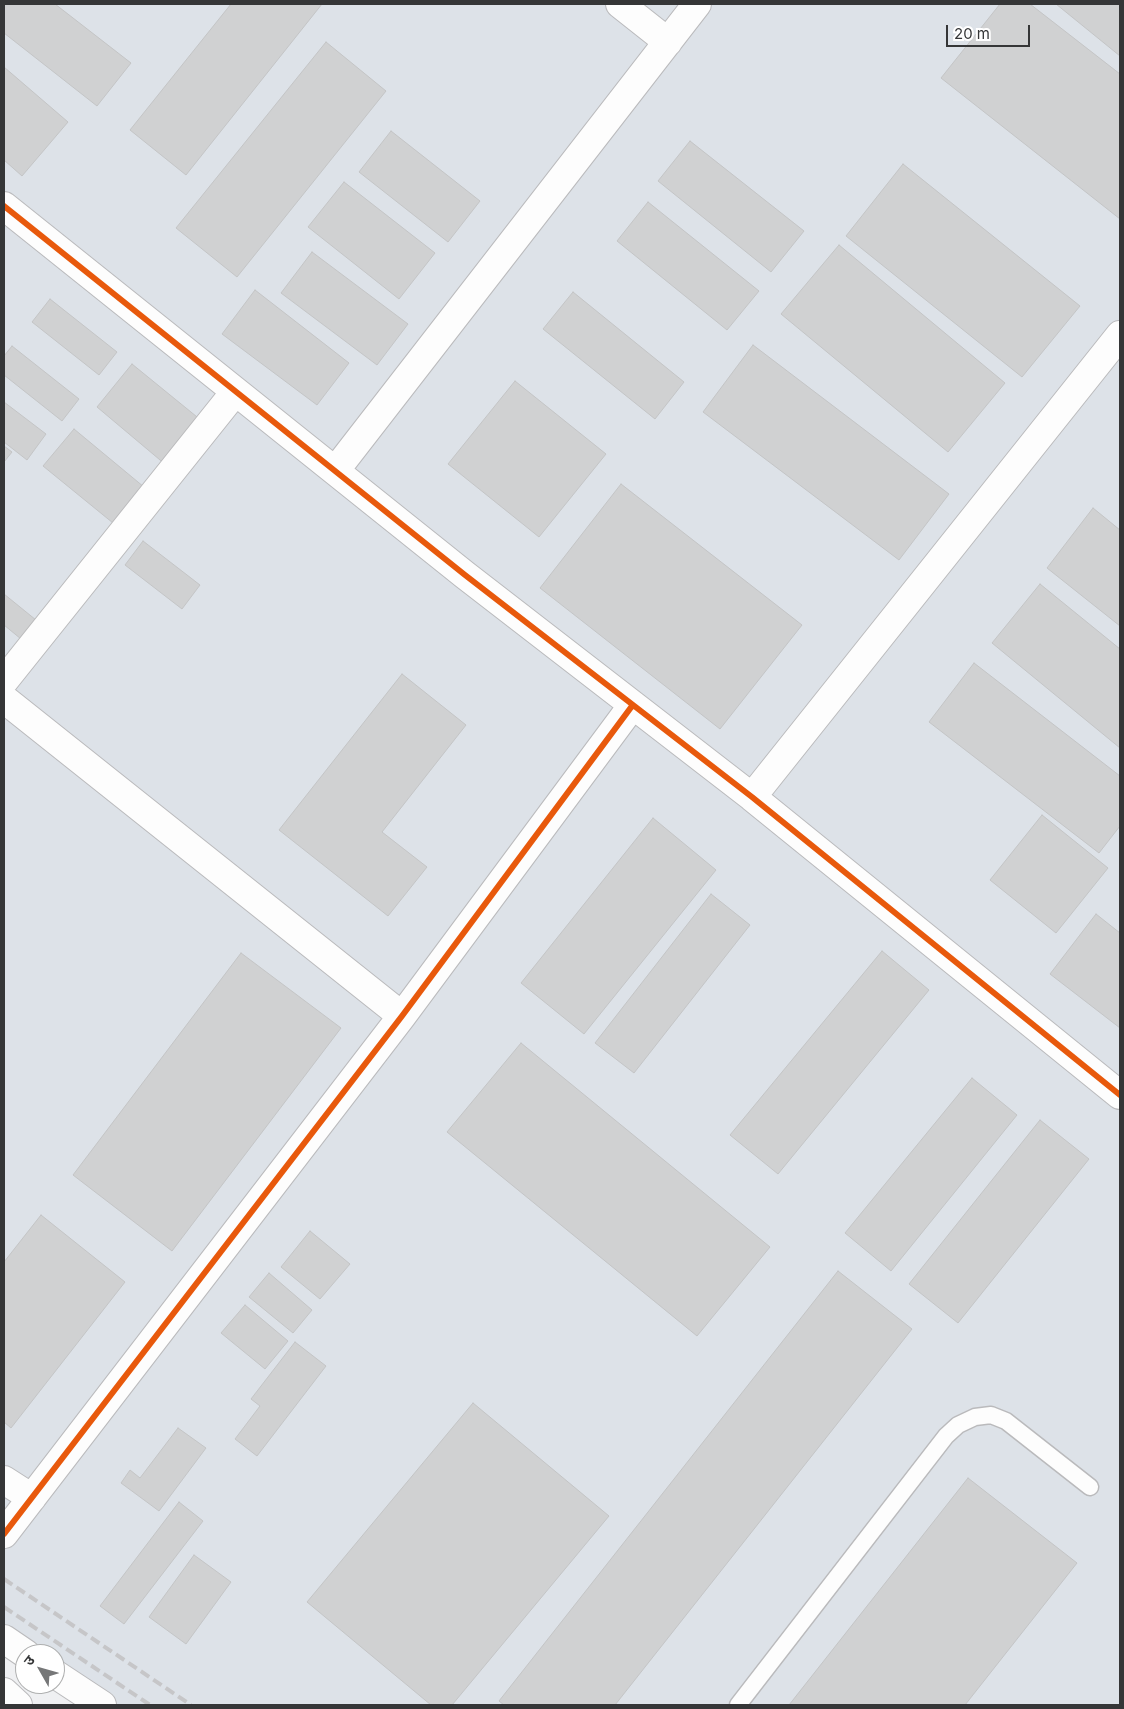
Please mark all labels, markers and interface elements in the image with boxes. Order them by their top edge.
scale bar [949,15,1033,47]
text: 20 m [954,24,990,43]
north arrow [15,1644,65,1694]
text: उ [19,1652,38,1669]

